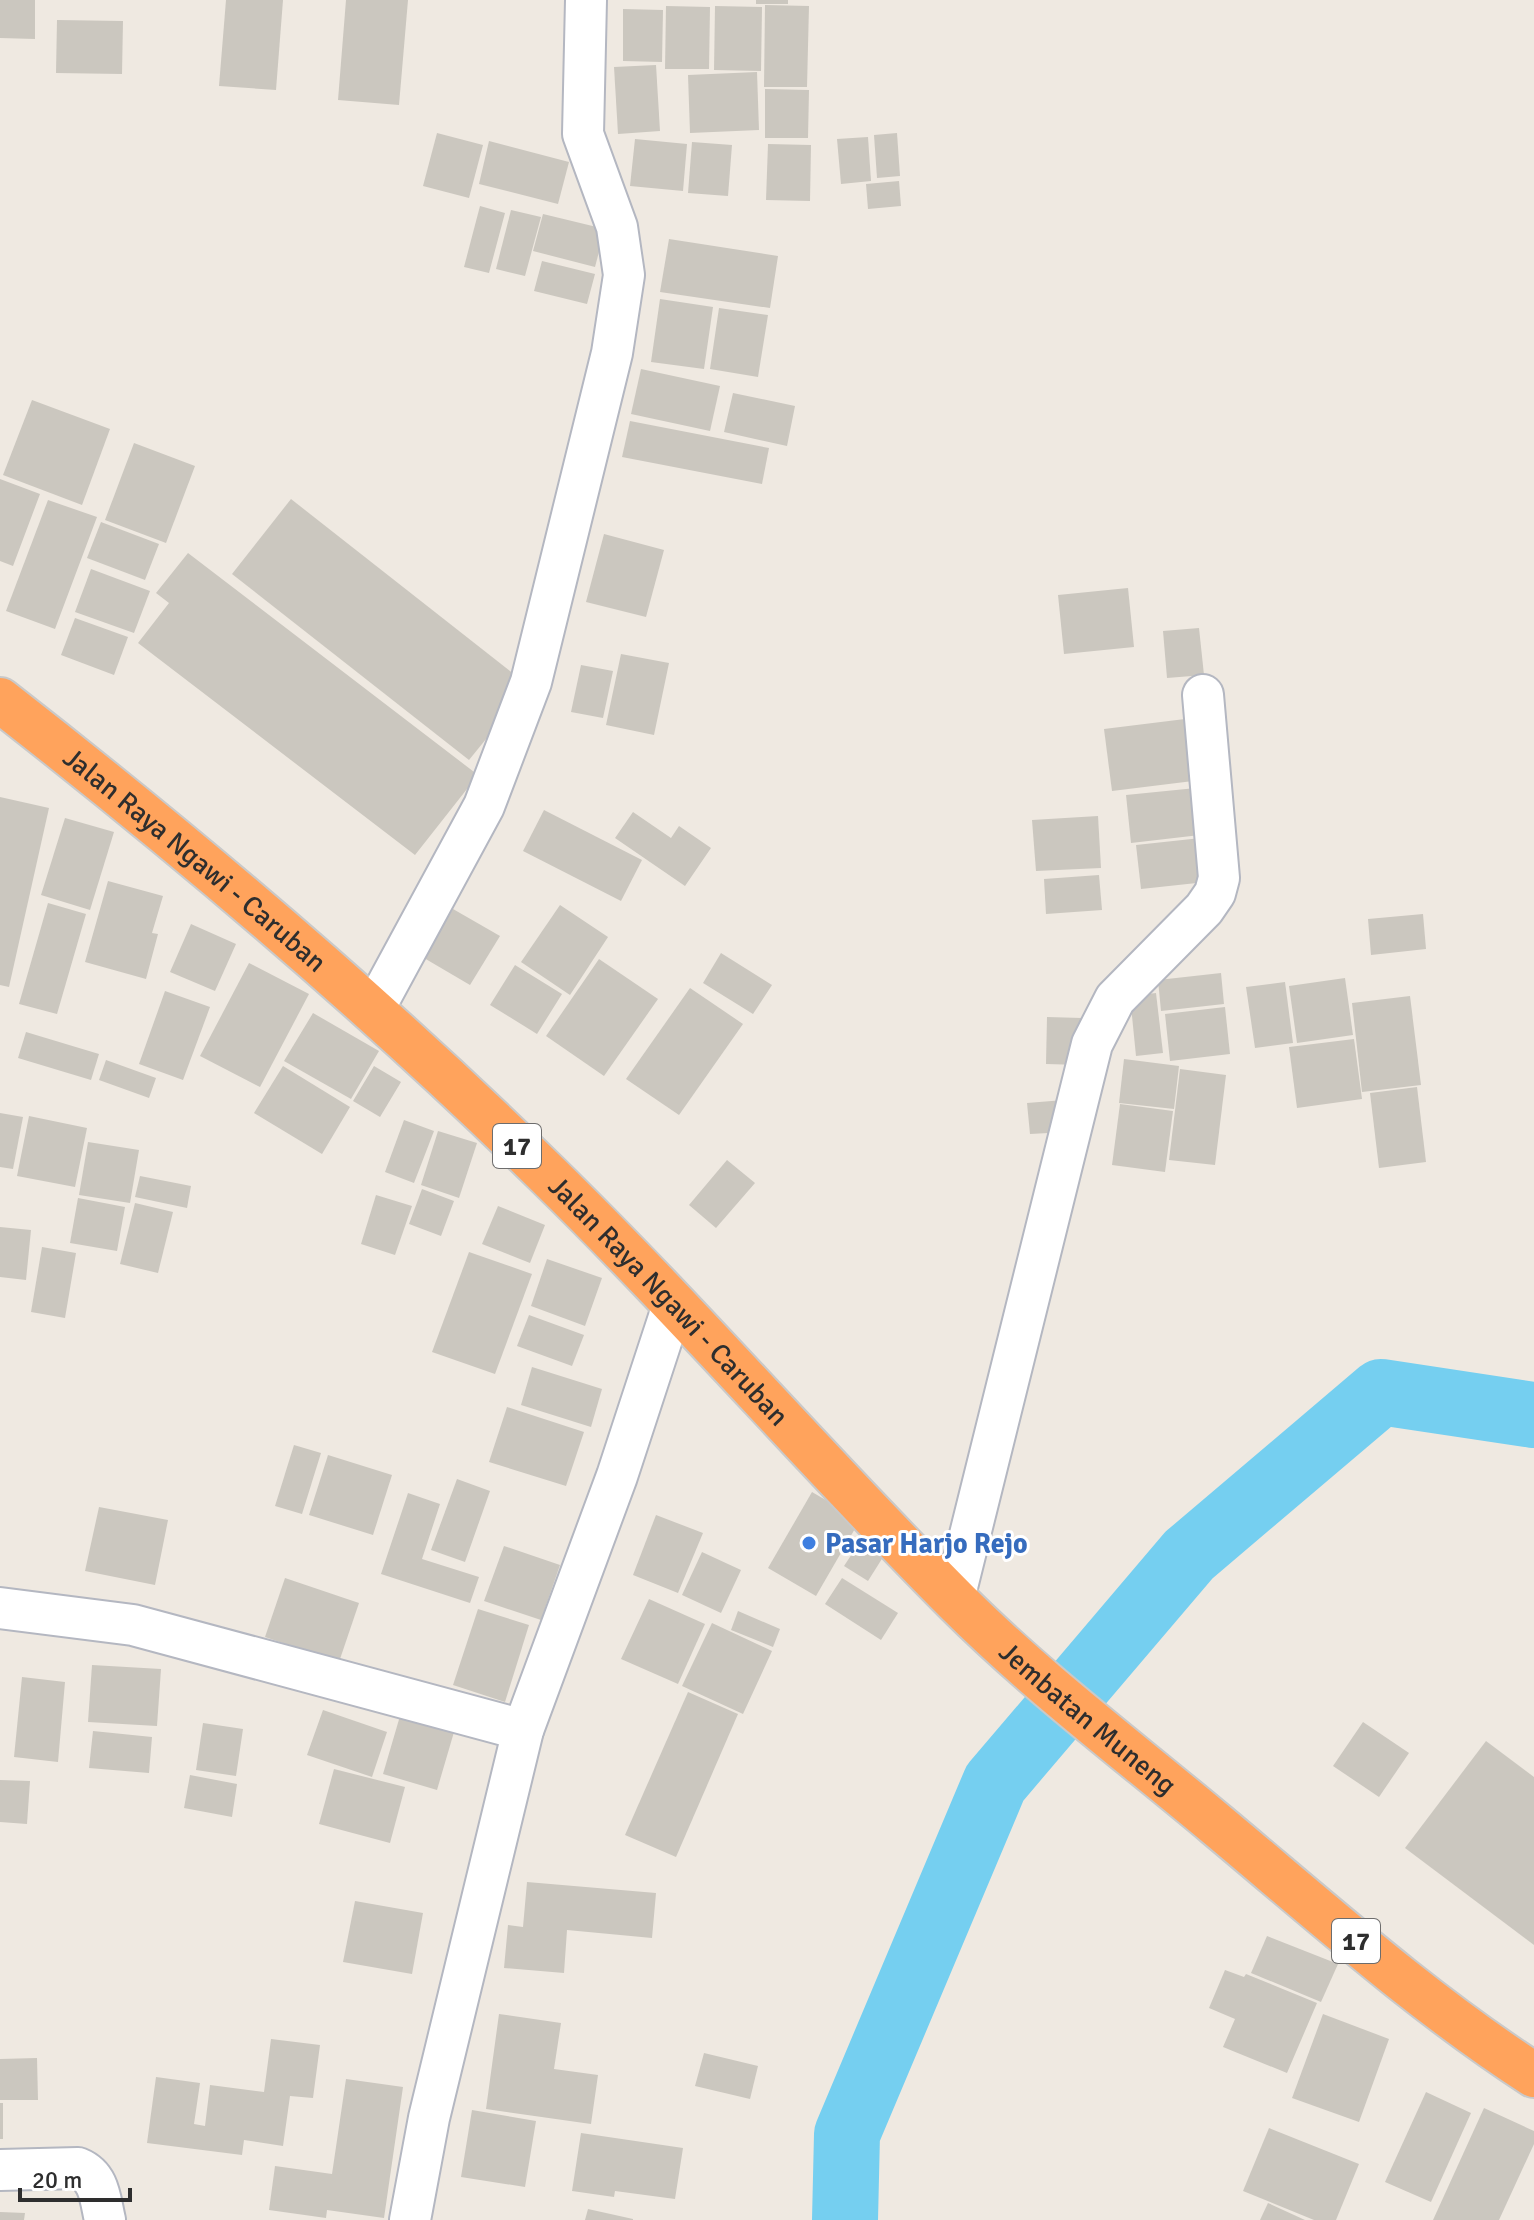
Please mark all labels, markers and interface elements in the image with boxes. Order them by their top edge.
street label: Jalan Raya Ngawi - Caruban [56,741,333,980]
road number: 17 [493,1124,541,1168]
street label: Jalan Raya Ngawi - Caruban [541,1169,795,1433]
place label: Pasar Harjo Rejo [825,1527,1028,1561]
marker: Pasar Harjo Rejo [800,1534,818,1552]
street label: Jembatan Muneng [992,1635,1183,1802]
road number: 17 [1332,1919,1380,1963]
scale bar [20,2152,130,2202]
text: 20 m [32,2165,82,2195]

